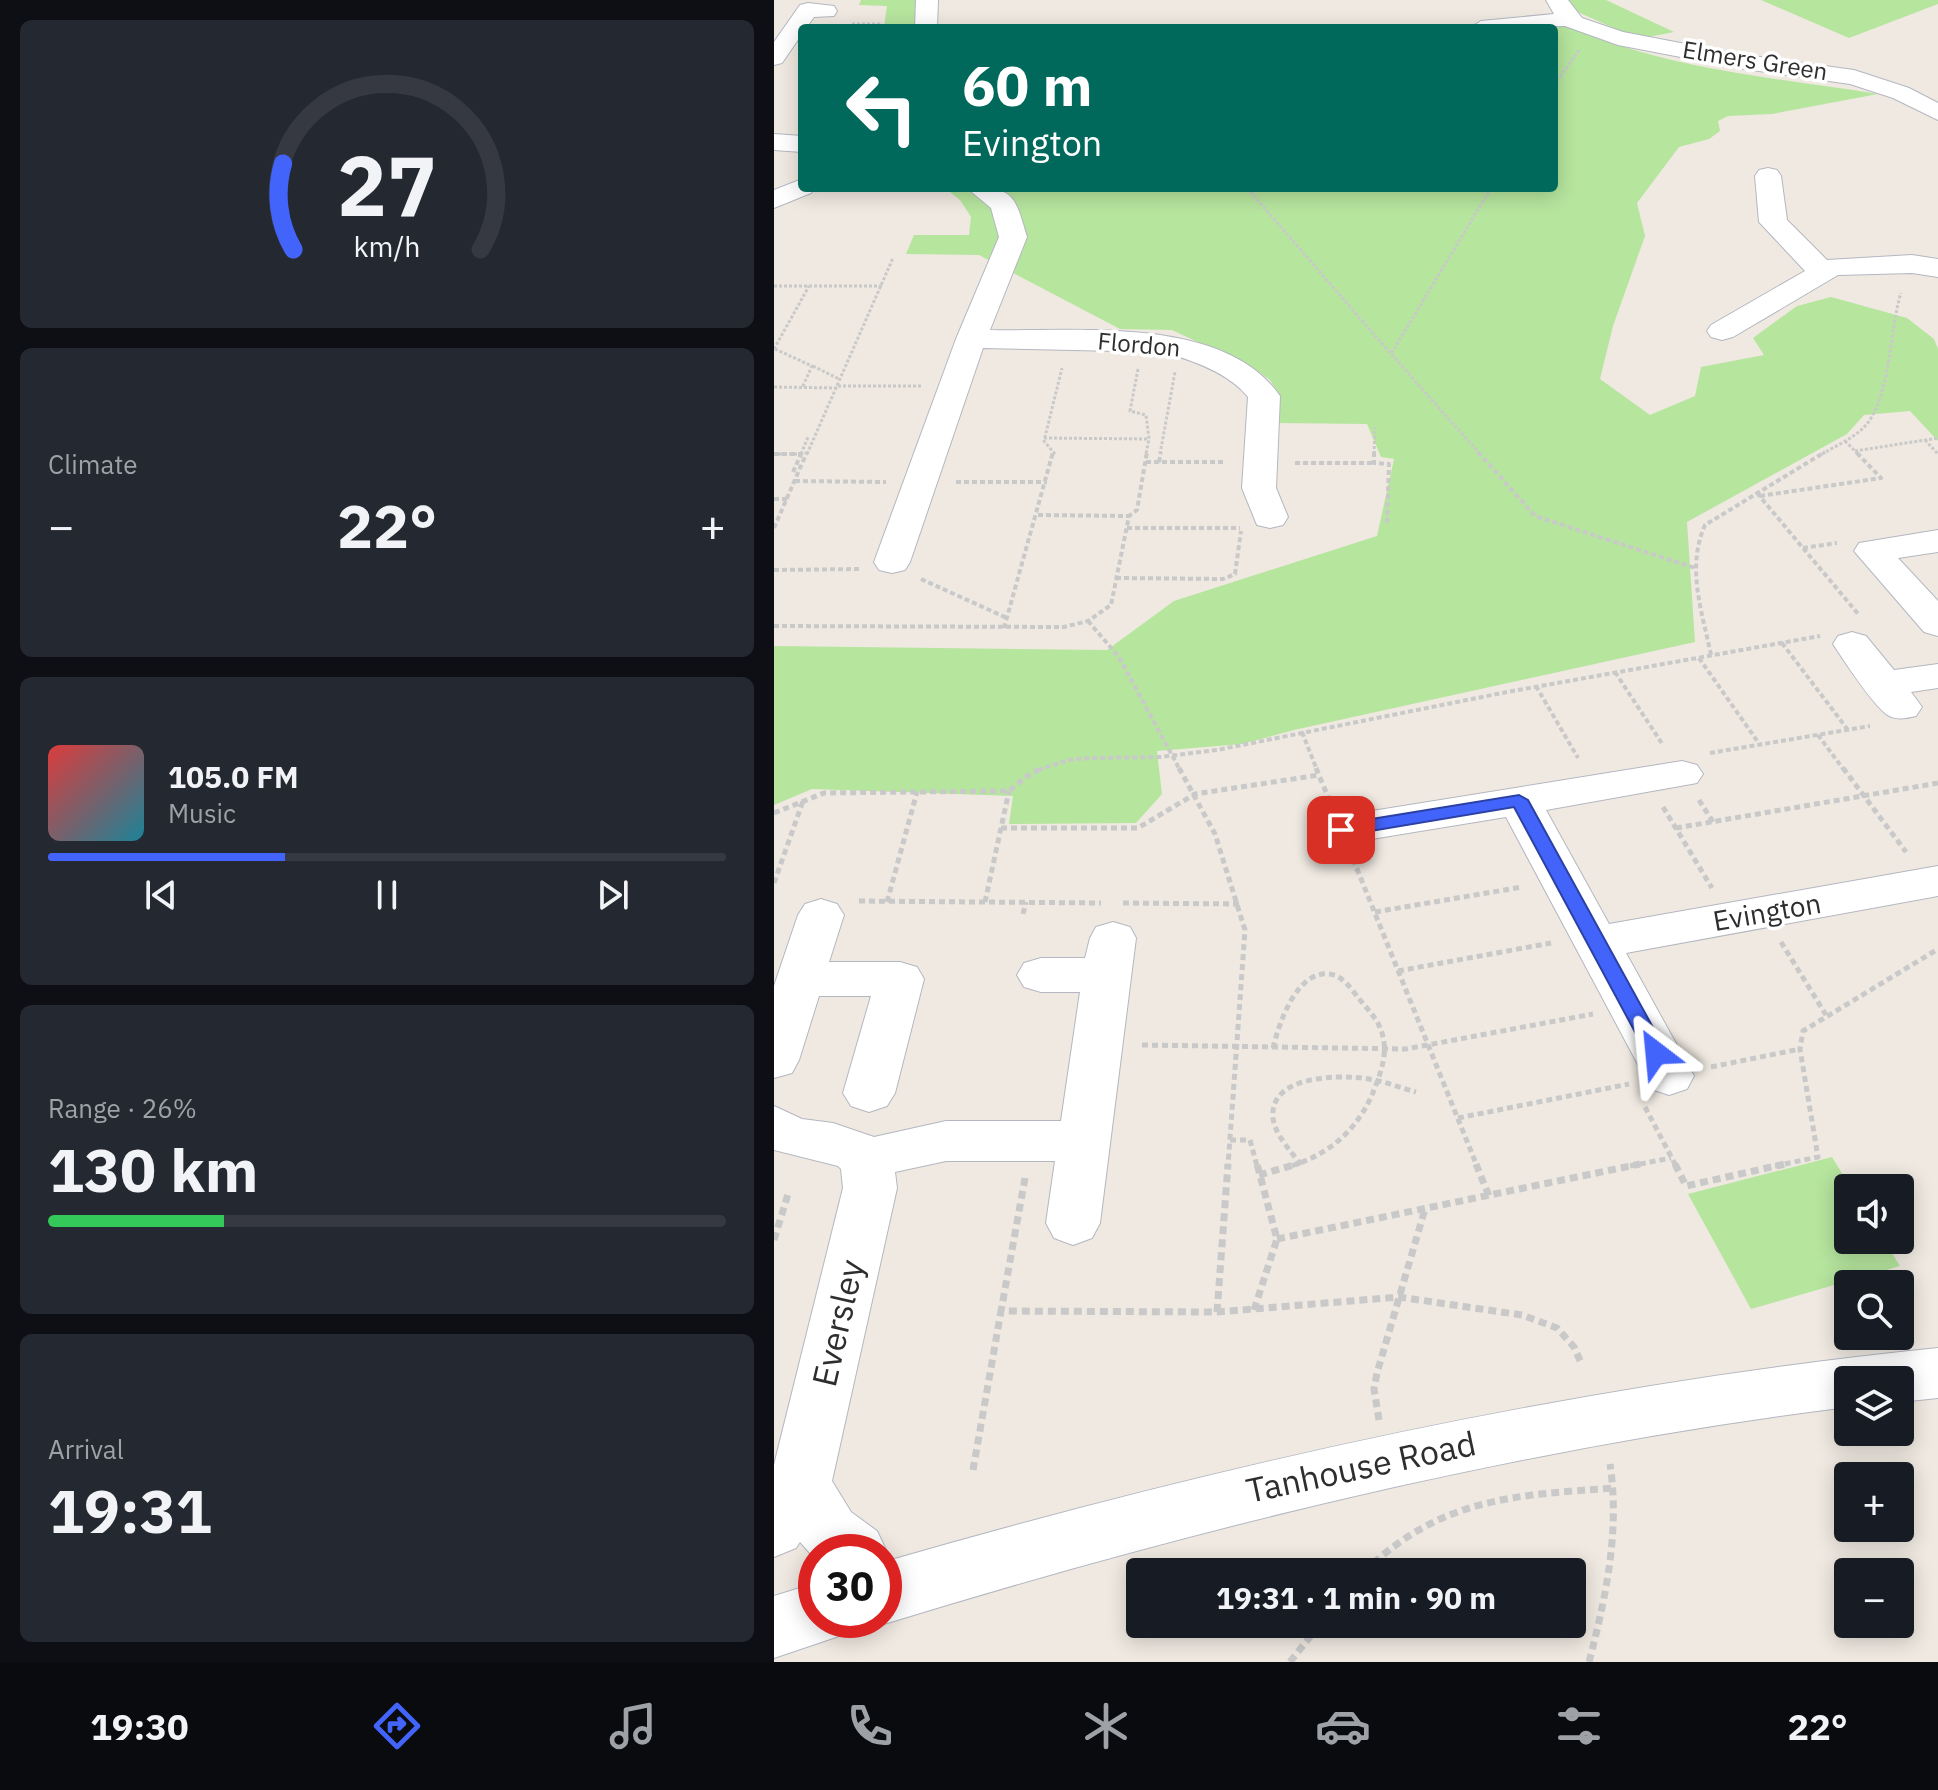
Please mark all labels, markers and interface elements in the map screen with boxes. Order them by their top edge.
street label: Elmers Green [1680,33,1830,87]
text: 60 m [962,49,1092,121]
icon: left [830,56,934,160]
text: Evington [962,119,1102,166]
text: 27 [337,131,437,239]
text: km/h [353,228,421,265]
street label: Flordon [1096,324,1182,364]
text: Climate [48,447,138,481]
text: 22° [337,486,437,565]
text: − [48,497,74,554]
text: + [700,497,726,554]
text: 105.0 FM [168,757,299,796]
text: Music [168,796,236,830]
pin [1307,796,1375,864]
icon: arrive [1319,808,1363,852]
icon: previous [139,873,183,917]
icon: pause [365,873,409,917]
icon: next [591,873,635,917]
street label: Evington [1710,884,1824,939]
position arrow [1614,1011,1698,1095]
text: Range · 26% [48,1091,197,1125]
text: 130 km [48,1130,258,1209]
map controls [1834,1174,1914,1638]
button: sound [1834,1174,1914,1254]
street label: Eversley [801,1255,873,1390]
button: search [1834,1270,1914,1350]
button: layers [1834,1366,1914,1446]
street label: Tanhouse Road [1242,1420,1480,1512]
text: Arrival [48,1432,124,1466]
button: + [1834,1462,1914,1542]
text: 19:31 [48,1471,212,1550]
speed limit sign: 30 [798,1534,902,1638]
button: − [1834,1558,1914,1638]
text: 19:31 · 1 min · 90 m [1216,1578,1496,1617]
icon: directions [369,1698,425,1754]
icon: music [605,1698,661,1754]
icon: phone [842,1698,898,1754]
icon: climate [1078,1698,1134,1754]
icon: car [1315,1698,1371,1754]
icon: filters [1551,1698,1607,1754]
text: 19:30 [90,1703,189,1750]
text: 22° [1788,1703,1848,1750]

